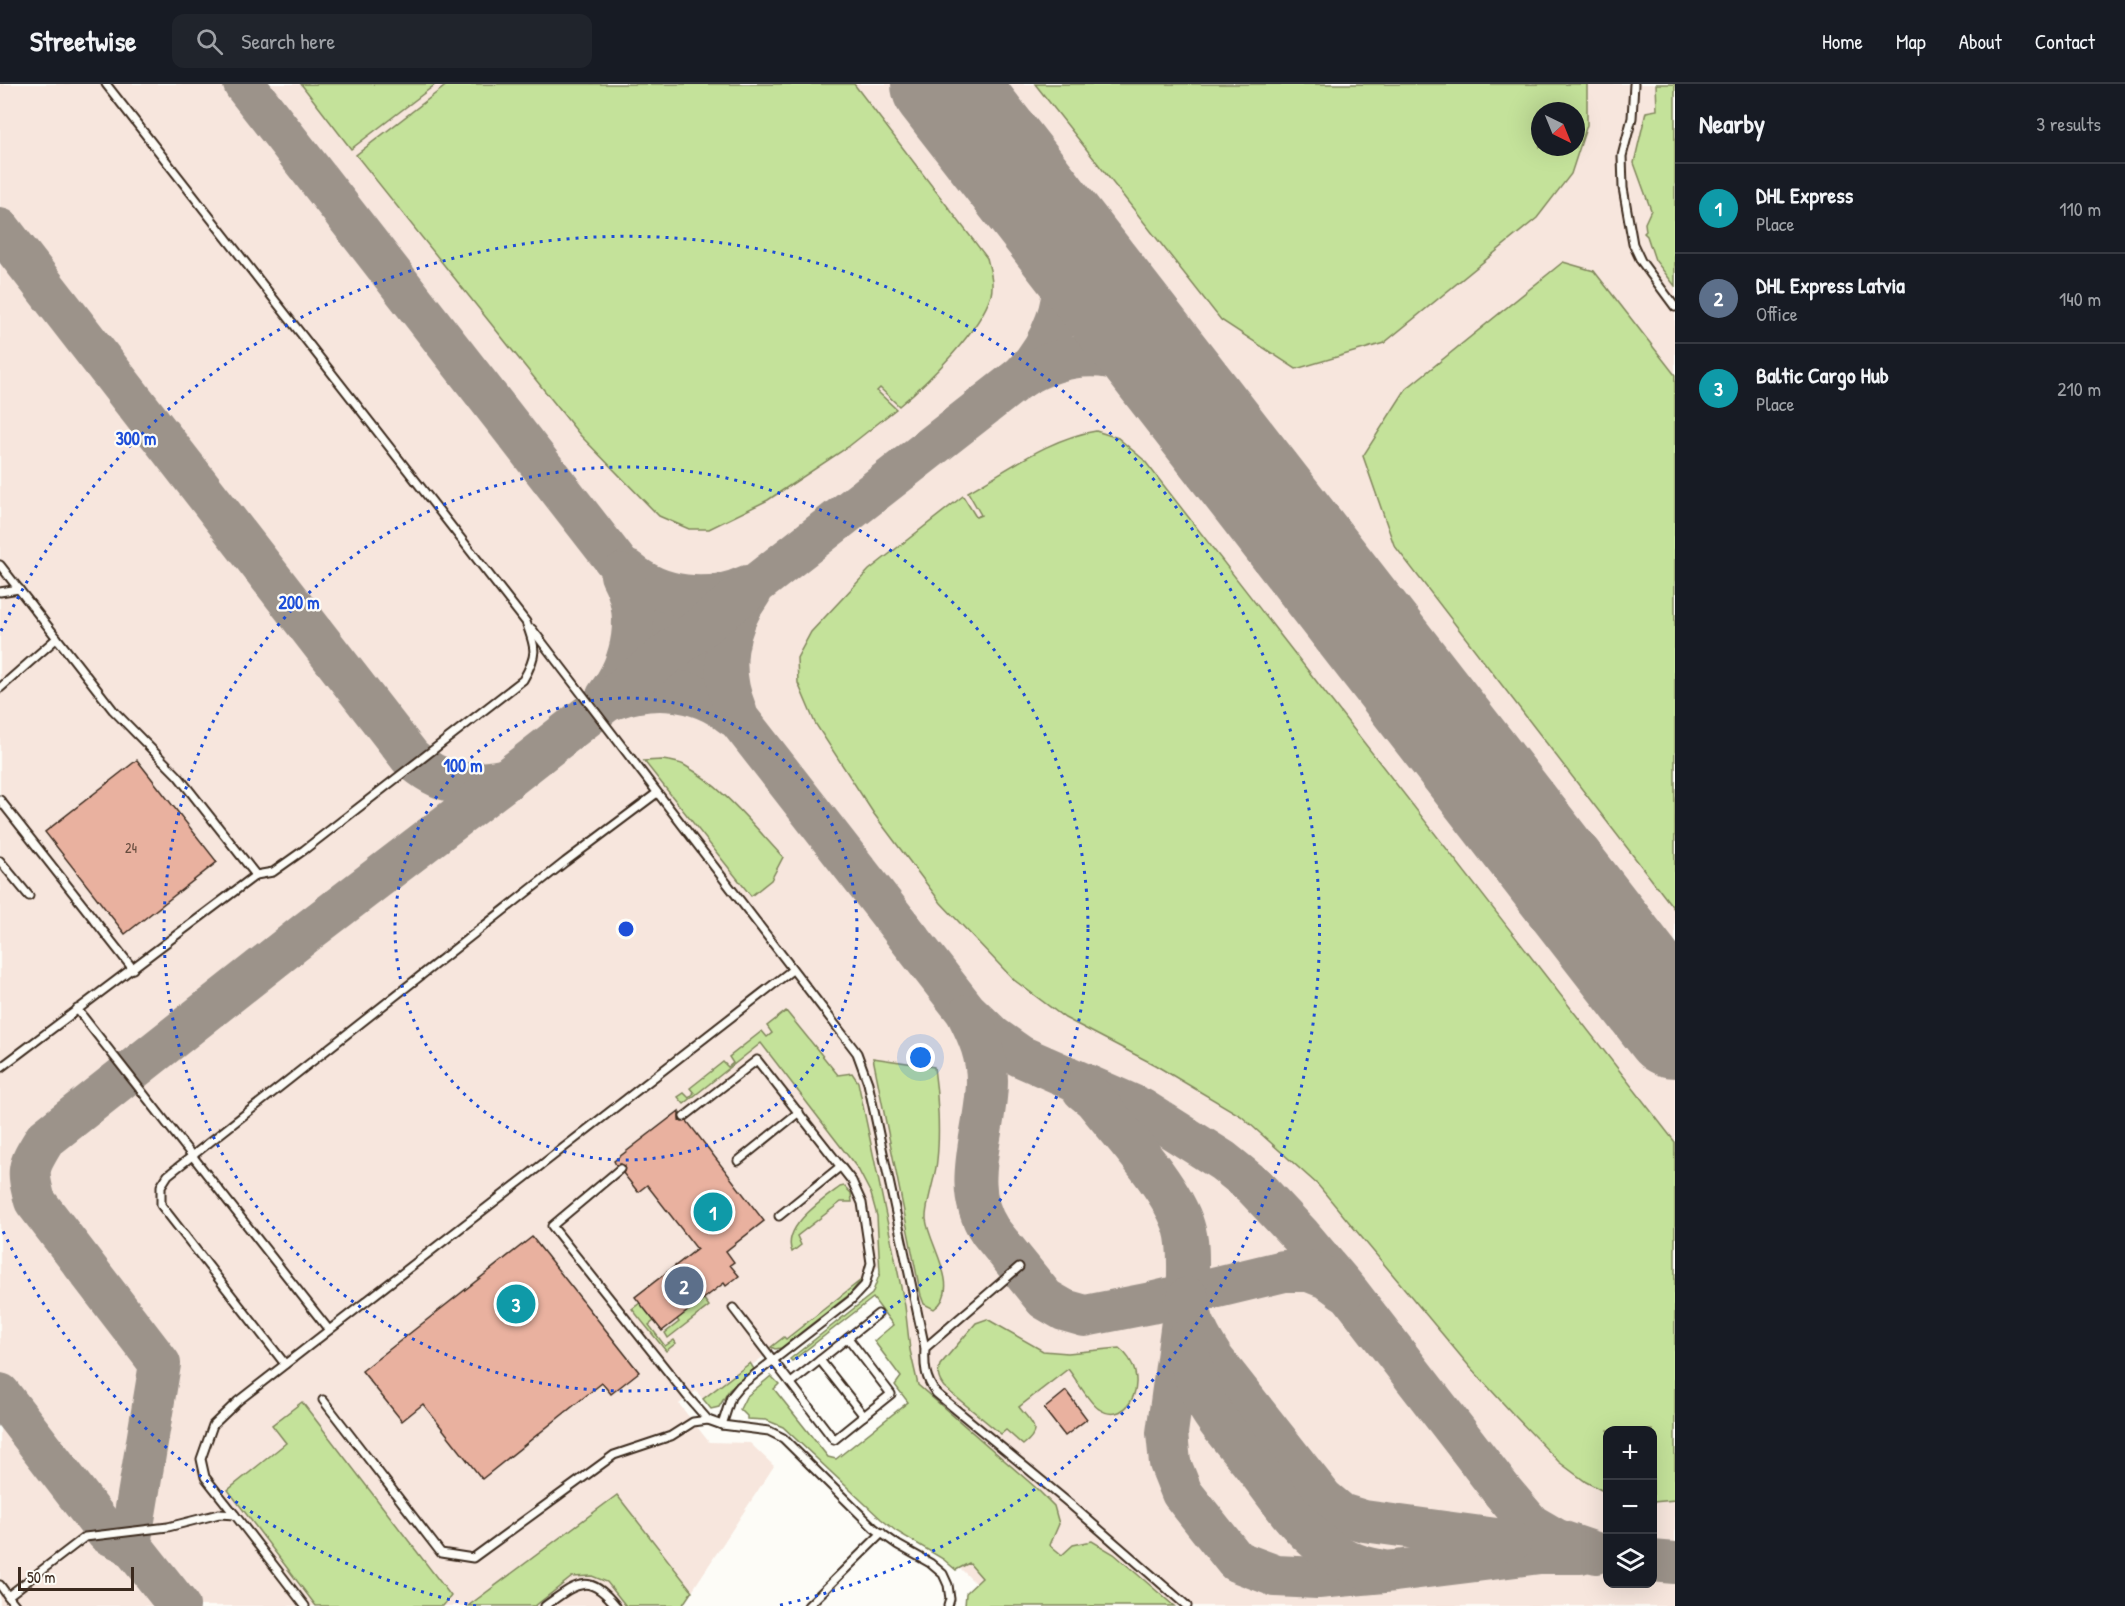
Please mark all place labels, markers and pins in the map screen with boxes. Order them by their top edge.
centre of rings [616,919,636,939]
pin: 1 [694,1190,732,1234]
pin: 2 [664,1264,704,1308]
pin: 3 [496,1282,536,1326]

